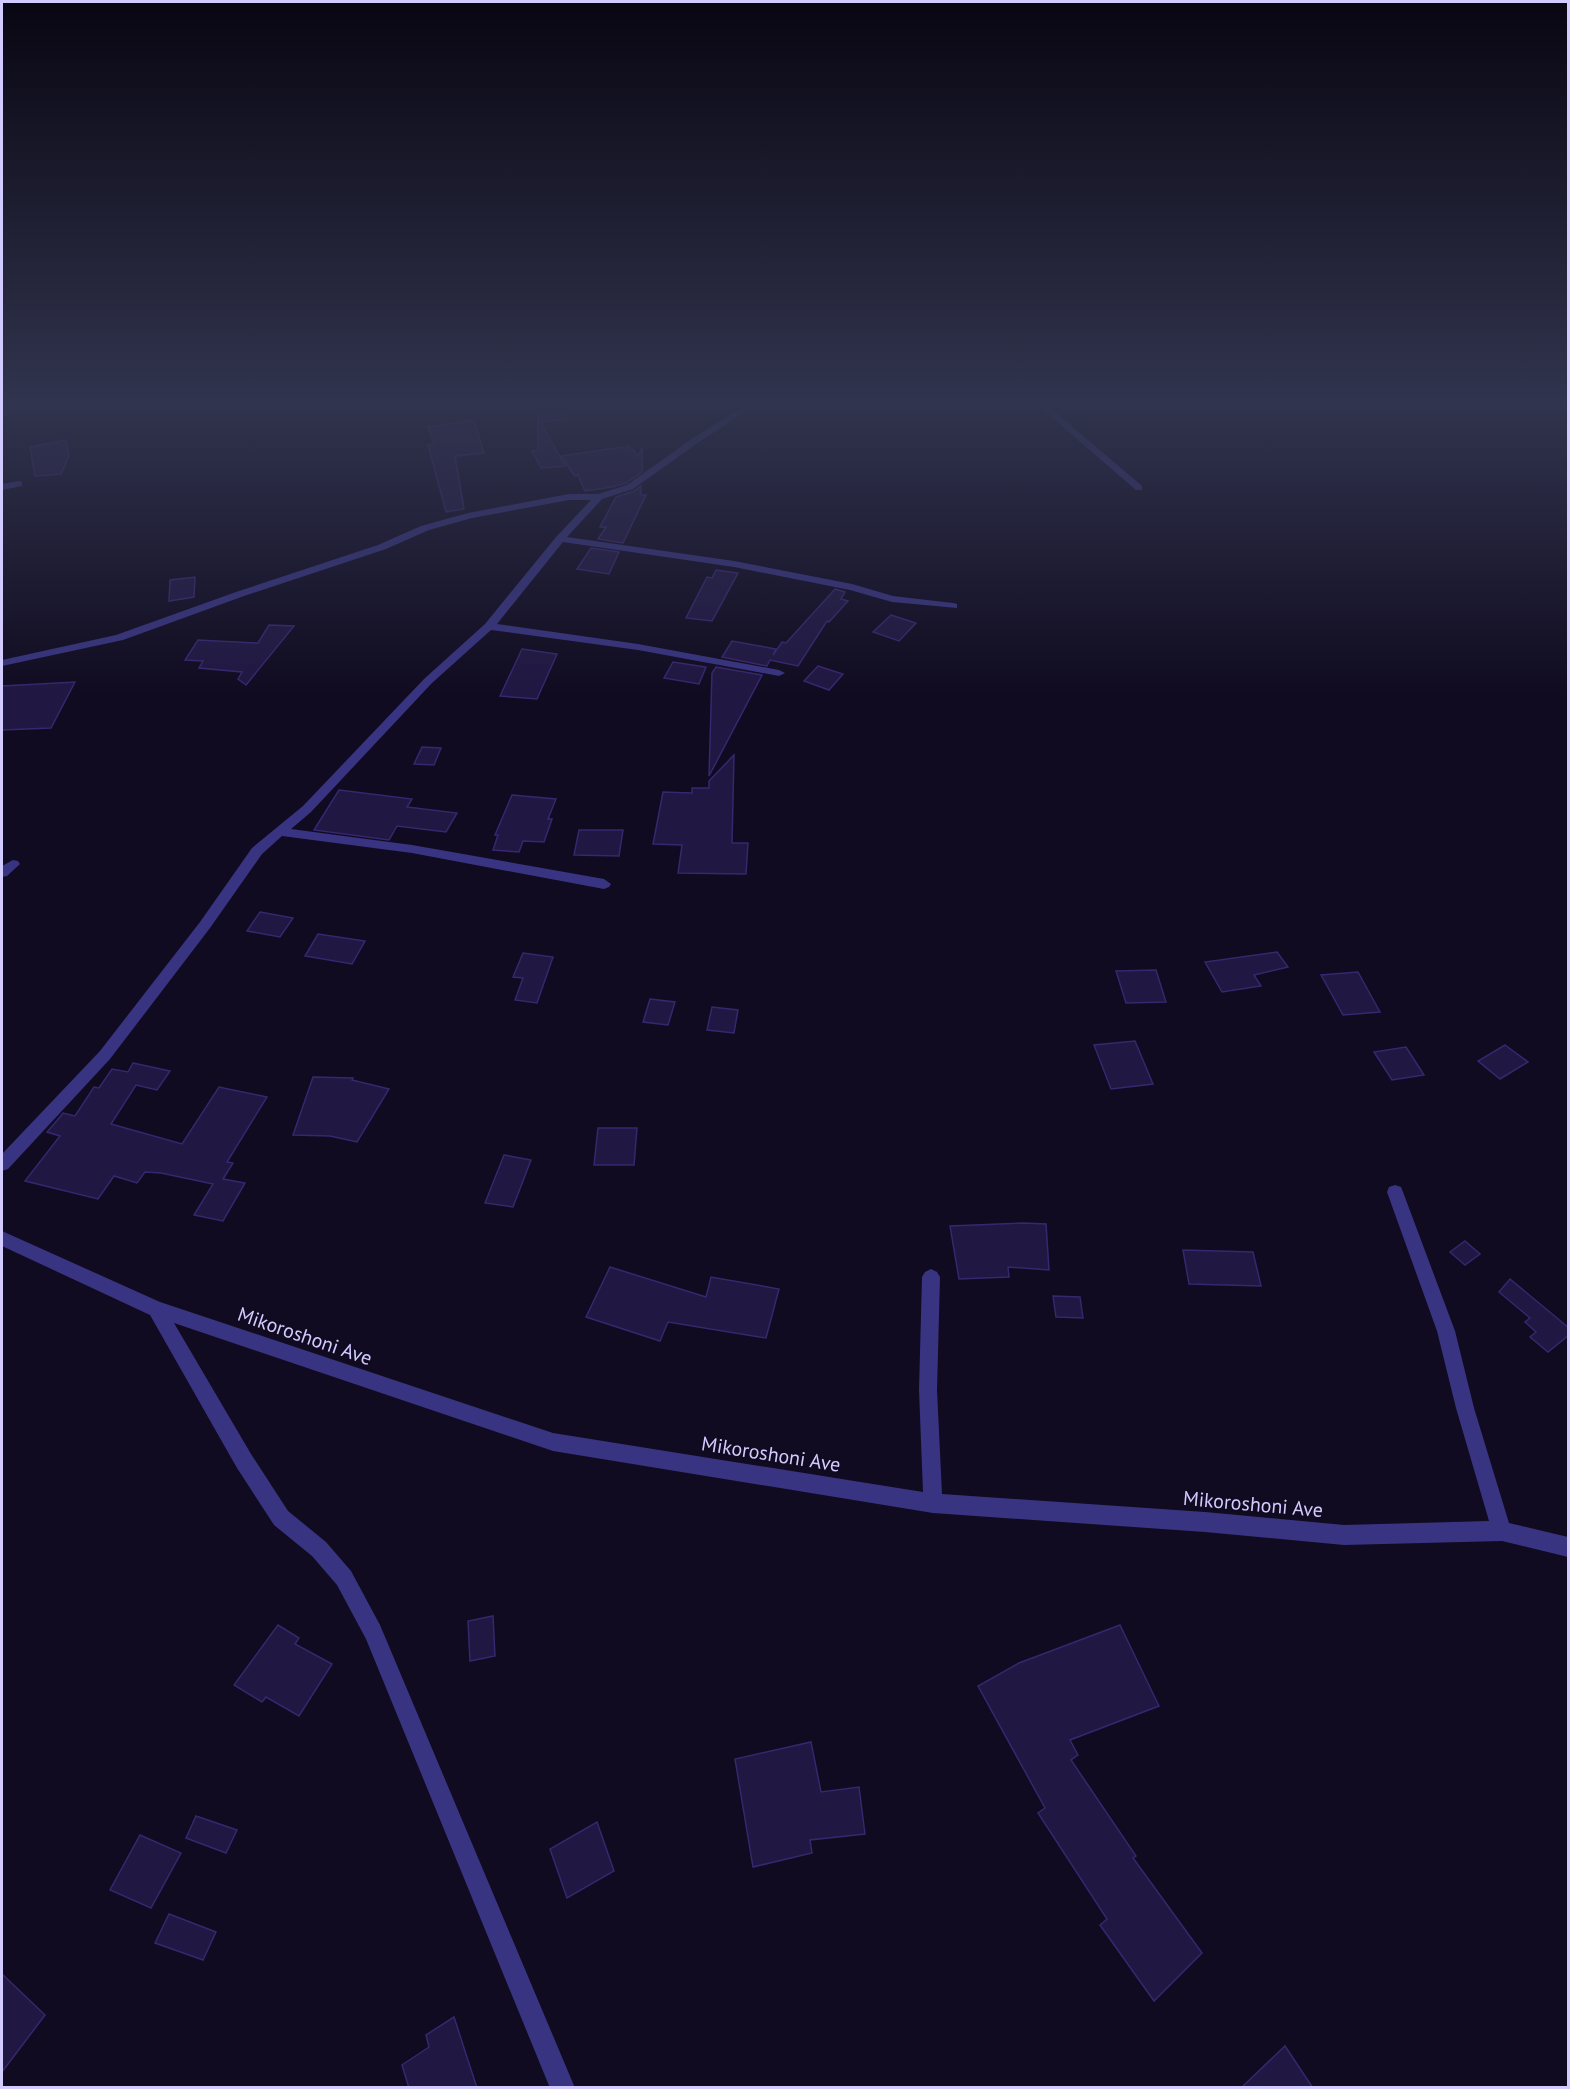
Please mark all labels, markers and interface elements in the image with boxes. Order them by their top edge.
street label: Mikoroshoni Ave [234,1301,376,1371]
street label: Mikoroshoni Ave [700,1430,842,1478]
street label: Mikoroshoni Ave [1182,1485,1324,1523]

